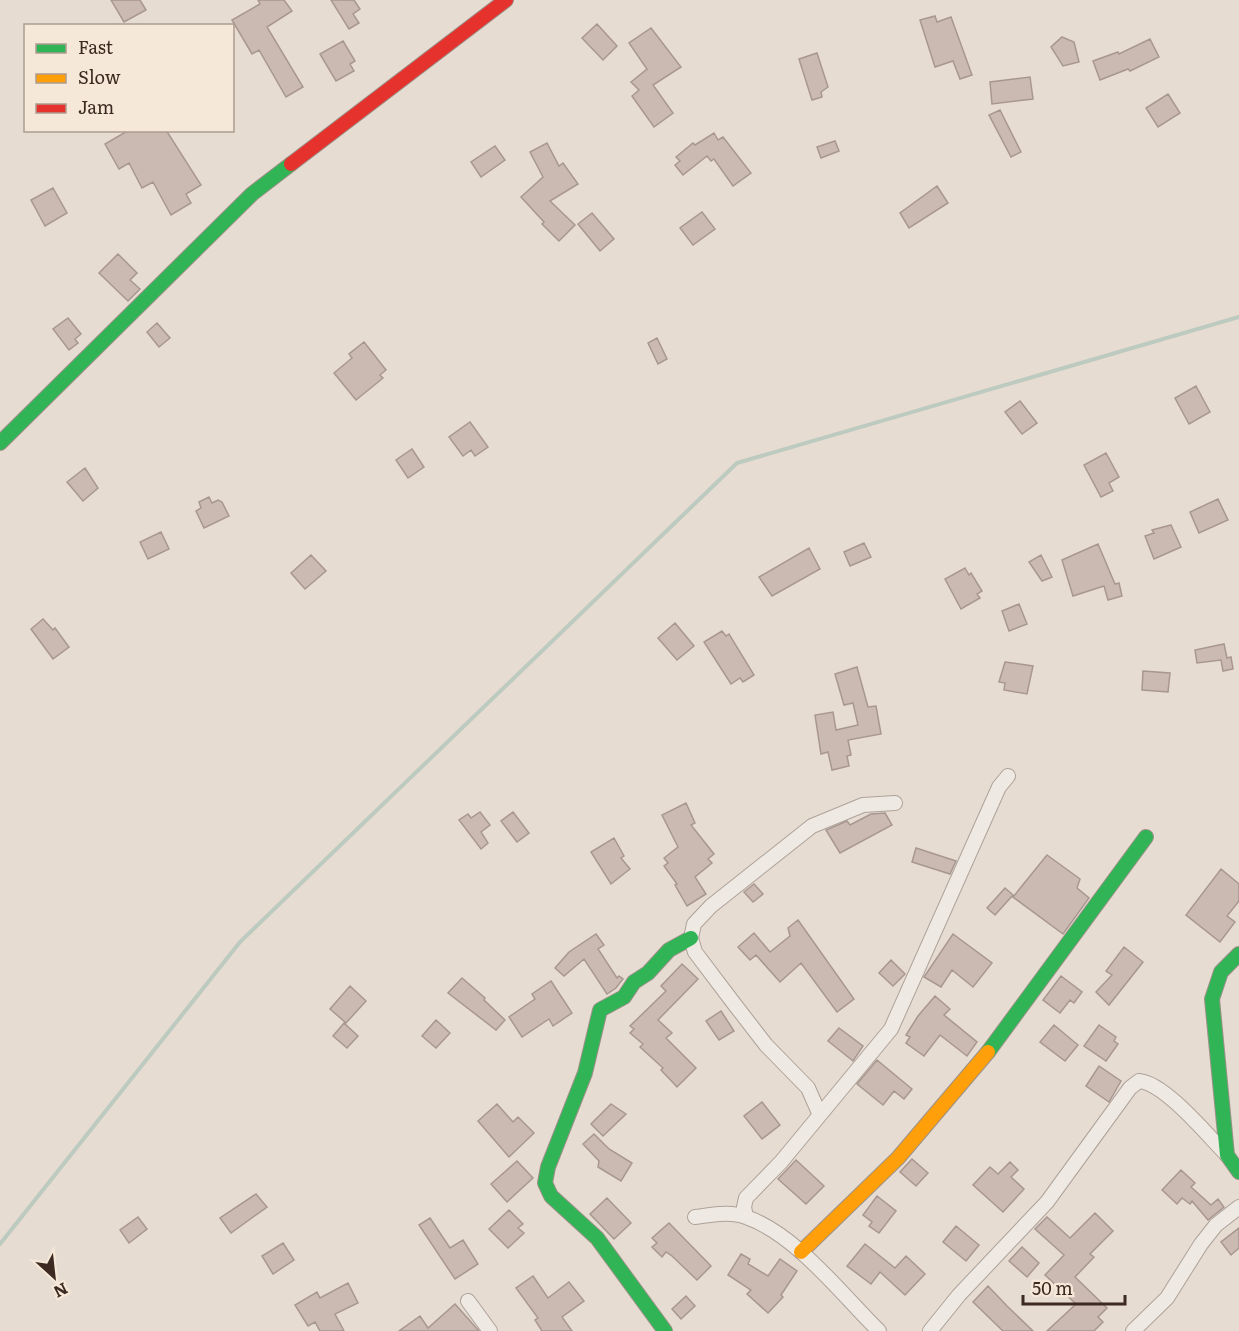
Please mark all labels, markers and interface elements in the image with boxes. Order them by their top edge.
legend [24,24,234,132]
text: Fast [78,33,114,60]
text: Slow [78,63,121,90]
text: Jam [78,93,114,120]
north arrow [24,1247,84,1307]
scale bar [1023,1268,1125,1306]
text: 50 m [1032,1274,1073,1301]
text: N [50,1278,73,1305]

